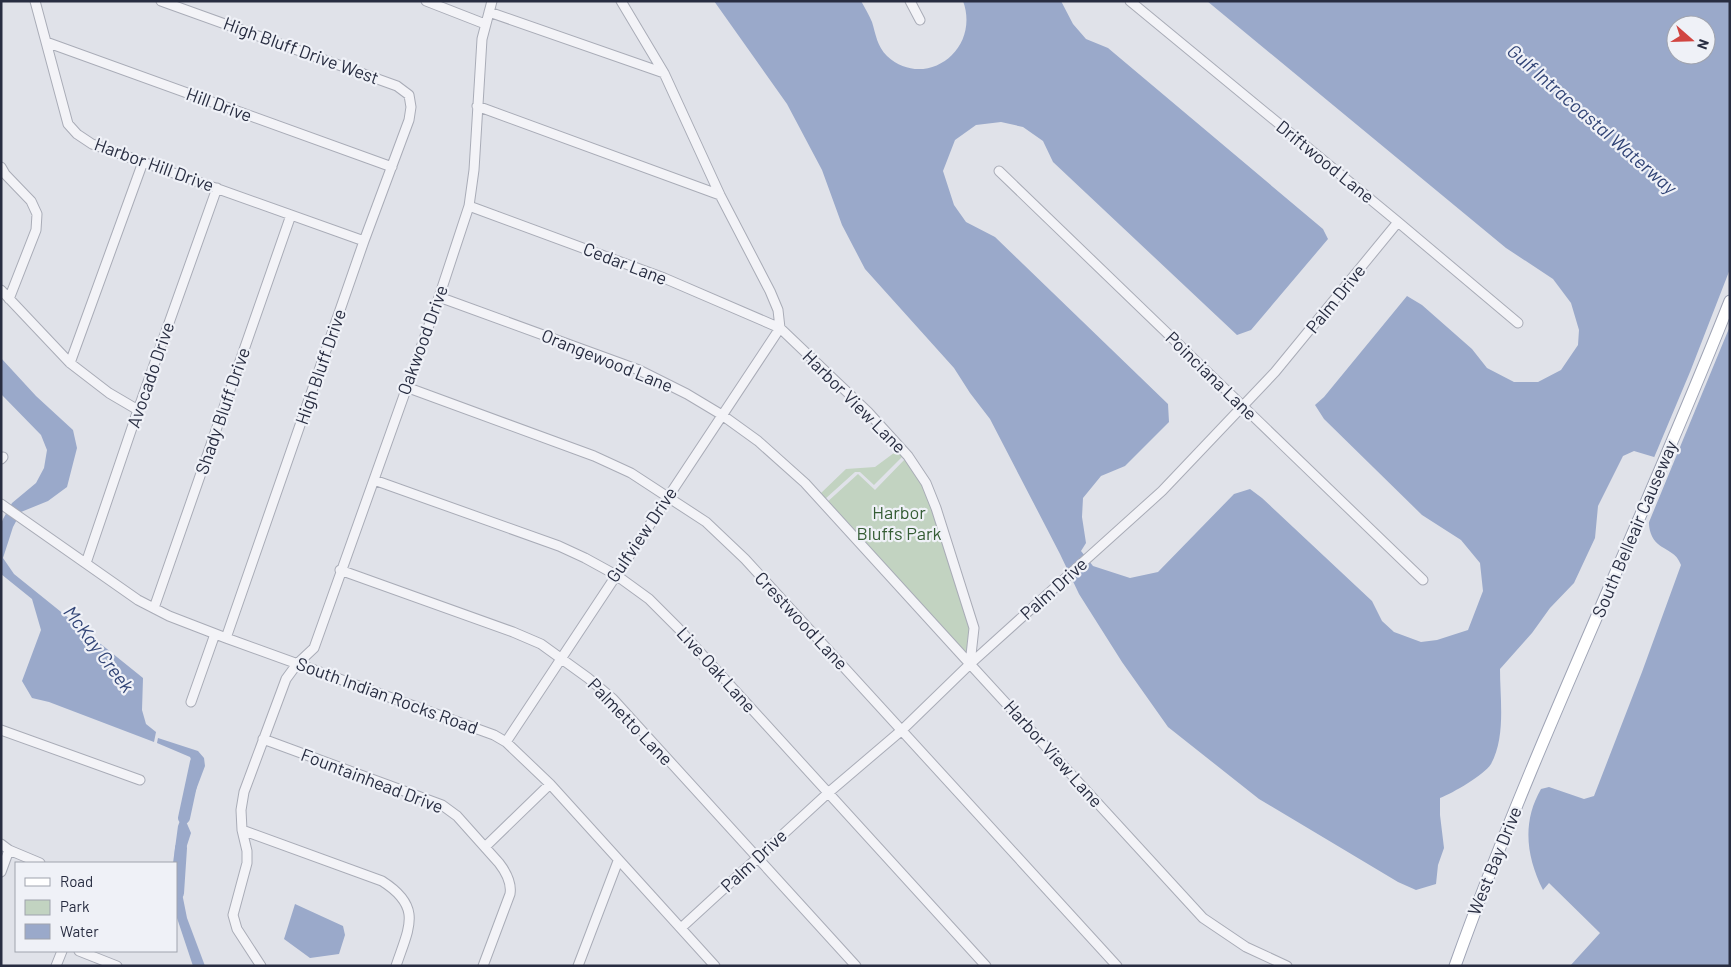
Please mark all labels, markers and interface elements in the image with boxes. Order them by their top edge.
street label: High Bluff Drive West [221,12,382,88]
north arrow [1666,15,1716,65]
text: N [1694,37,1713,52]
water label: Gulf Intracoastal Waterway [1503,39,1682,199]
street label: Hill Drive [183,82,255,126]
street label: Driftwood Lane [1272,115,1379,207]
street label: Harbor Hill Drive [92,132,217,196]
street label: Cedar Lane [580,237,671,289]
street label: Palm Drive [1301,259,1370,337]
street label: Oakwood Drive [392,282,452,398]
street label: High Bluff Drive [290,306,350,427]
street label: Avocado Drive [122,319,178,430]
street label: Orangewood Lane [538,324,676,396]
street label: Poinciana Lane [1161,326,1262,424]
street label: Shady Bluff Drive [190,344,254,477]
street label: Harbor View Lane [799,345,911,457]
street label: South Belleair Causeway [1587,437,1681,620]
street label: Gulfview Drive [601,483,681,586]
park label: Harbor Bluffs Park [856,501,942,544]
street label: Palm Drive [1015,552,1091,624]
street label: Crestwood Lane [751,567,853,674]
water label: McKay Creek [59,601,140,697]
street label: Live Oak Lane [673,622,761,717]
street label: South Indian Rocks Road [293,652,481,738]
street label: Palmetto Lane [584,673,678,770]
street label: Harbor View Lane [1000,695,1108,812]
street label: Fountainhead Drive [298,743,447,817]
street label: West Bay Drive [1462,803,1526,918]
street label: Palm Drive [716,824,791,896]
legend [15,862,178,952]
text: Road [60,872,93,890]
text: Park [60,897,90,915]
text: Water [60,922,99,940]

